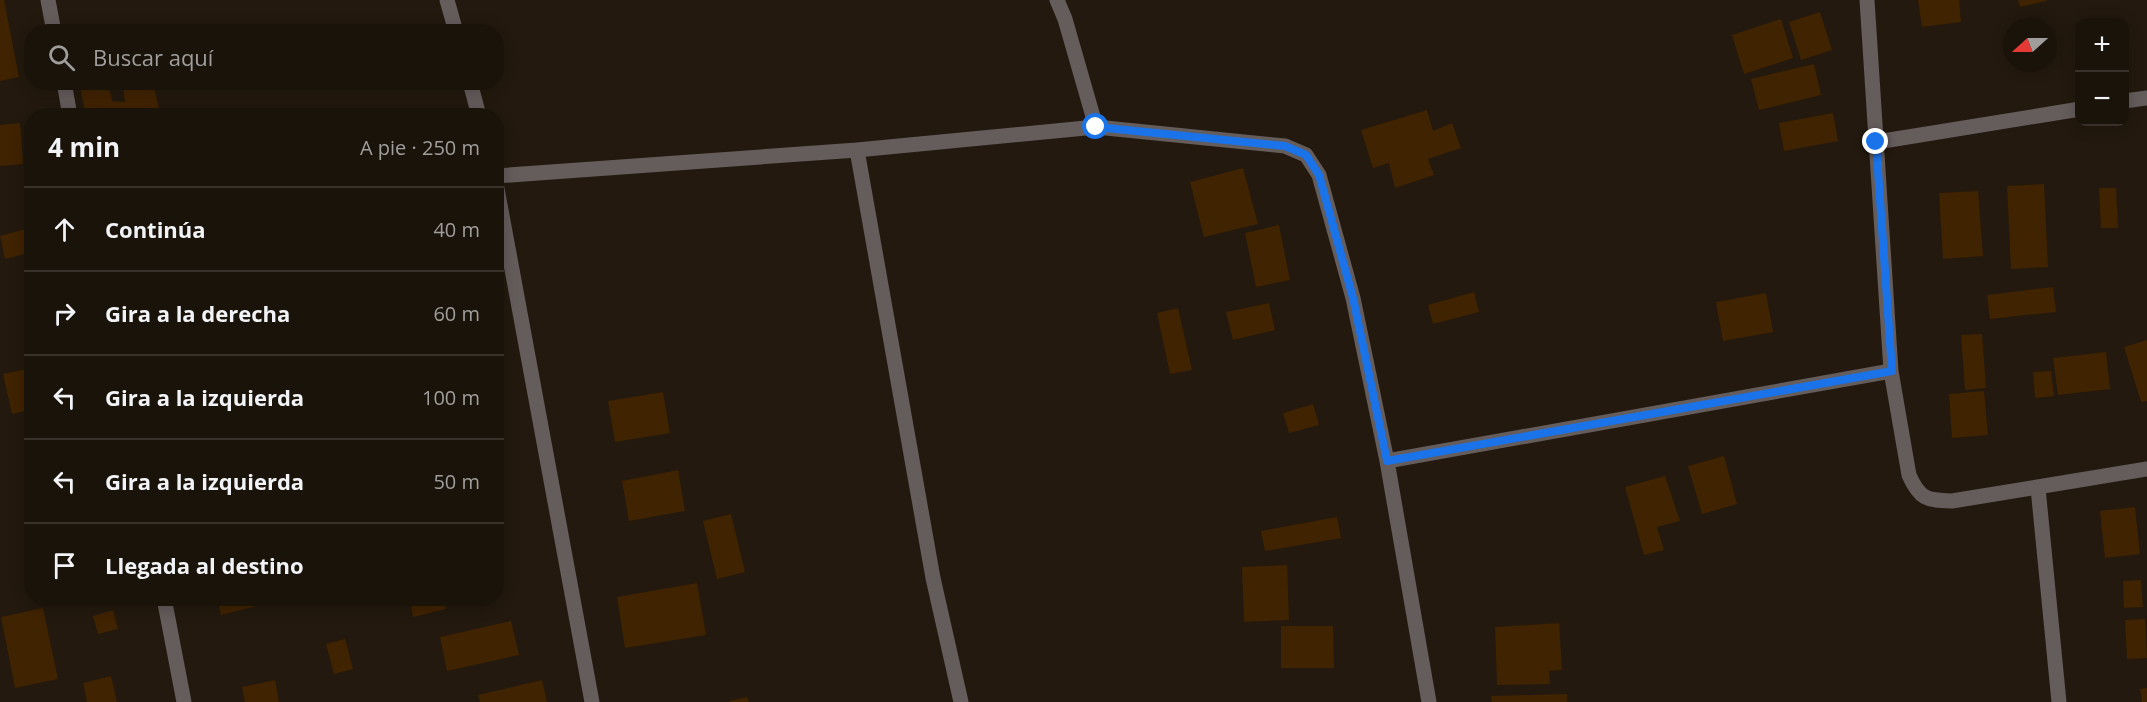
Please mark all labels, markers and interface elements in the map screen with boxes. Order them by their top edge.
north arrow [2003,18,2057,72]
map controls [2075,18,2129,126]
button: + [2075,18,2129,72]
search box [24,24,504,90]
icon: search [45,41,78,74]
text: Buscar aquí [93,42,213,72]
button: − [2075,72,2129,126]
route start [1082,113,1108,139]
route end [1862,128,1888,154]
text: 4 min [48,129,120,165]
text: A pie · 250 m [360,134,480,161]
icon: ahead [48,213,81,246]
text: Continúa [105,214,206,244]
text: 40 m [433,216,480,243]
icon: right [48,297,81,330]
text: Gira a la derecha [105,298,290,328]
text: 60 m [433,300,480,327]
icon: left [48,381,81,414]
text: Gira a la izquierda [105,382,304,412]
text: 100 m [422,384,480,411]
icon: left [48,465,81,498]
text: Gira a la izquierda [105,466,304,496]
text: 50 m [433,468,480,495]
icon: arrive [48,549,81,582]
text: Llegada al destino [105,550,304,580]

